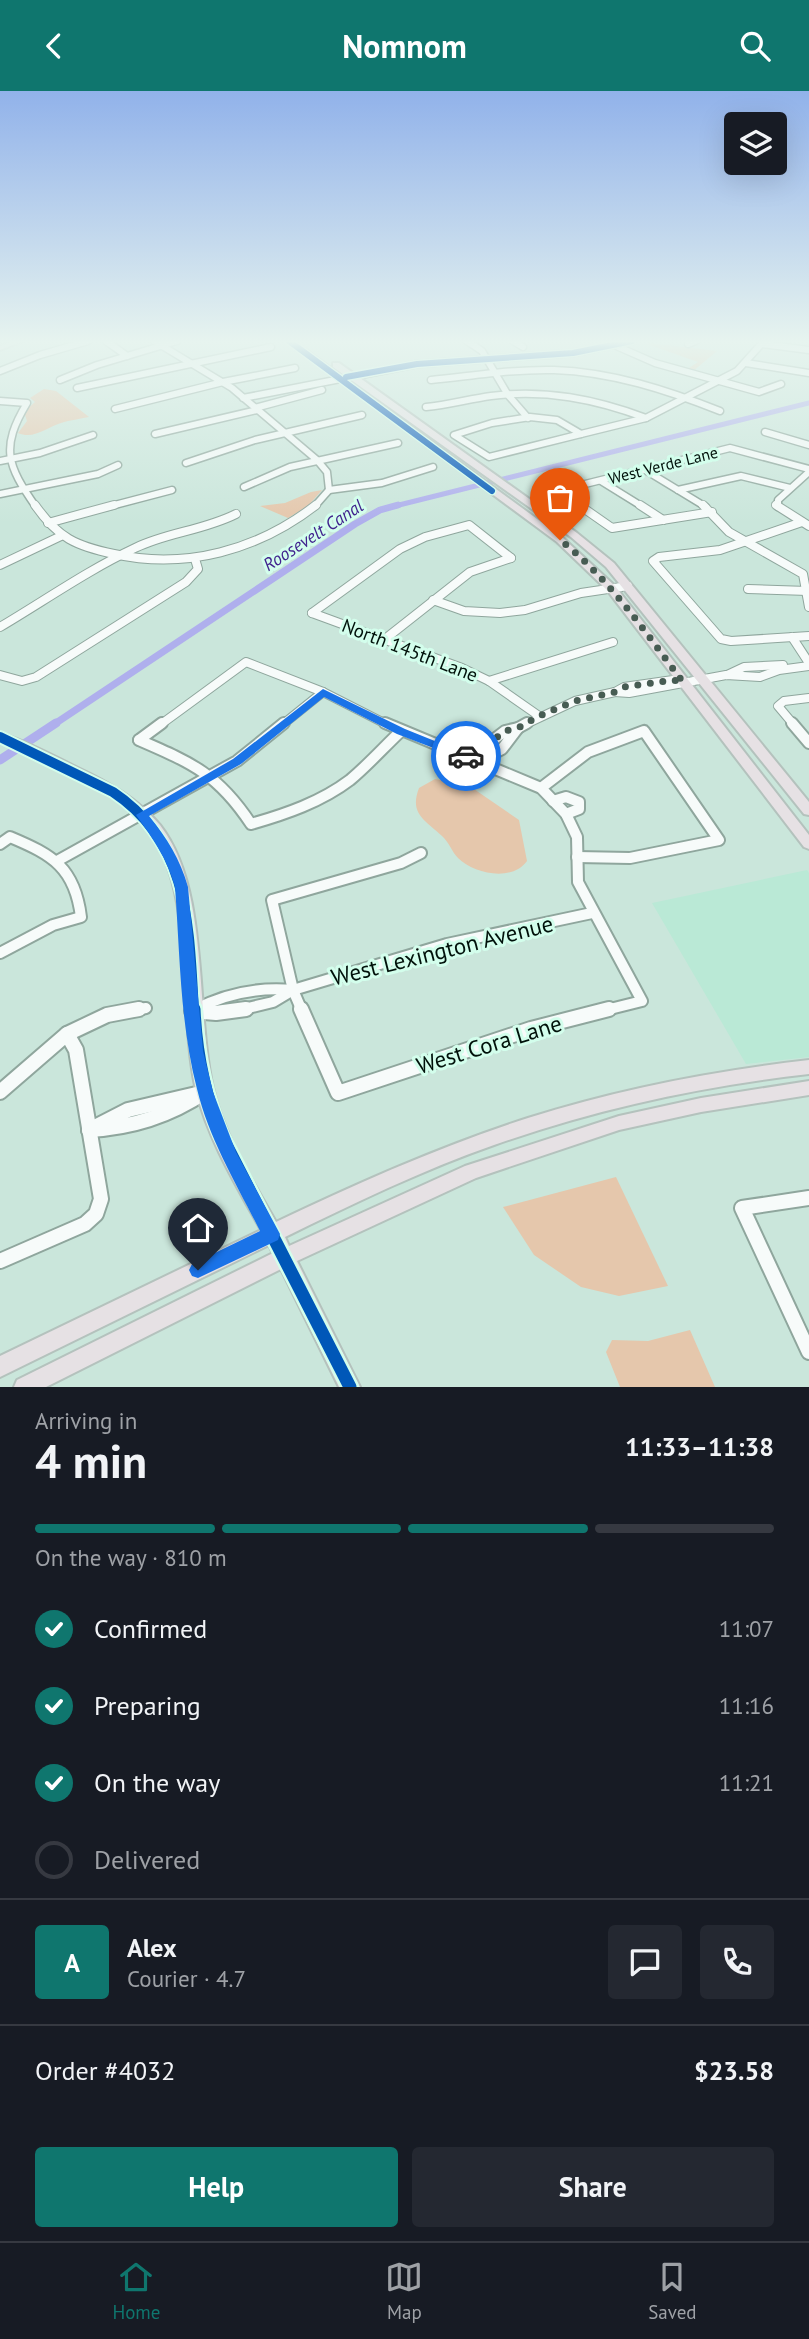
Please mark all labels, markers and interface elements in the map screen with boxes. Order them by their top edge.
text: Nomnom [342,25,467,67]
icon: back [35,27,73,65]
icon: search [736,27,774,65]
map controls [724,112,787,175]
button: layers [724,112,787,175]
street label: West Verde Lane [606,442,720,488]
pin [530,468,590,540]
icon: bag [541,479,579,517]
water label: Roosevelt Canal [258,494,368,576]
street label: North 145th Lane [339,613,481,687]
courier [431,721,501,791]
icon: car [447,737,485,775]
street label: West Lexington Avenue [328,908,556,992]
street label: West Cora Lane [413,1008,565,1080]
pin [168,1198,228,1270]
icon: home [179,1209,217,1247]
text: Arriving in [35,1406,137,1435]
text: 11:33–11:38 [625,1430,774,1463]
text: 4 min [35,1431,147,1491]
text: On the way · 810 m [35,1543,227,1572]
icon: check [35,1610,73,1648]
text: Confirmed [94,1612,207,1645]
text: 11:07 [719,1614,774,1643]
icon: check [35,1687,73,1725]
text: Preparing [94,1689,201,1722]
text: 11:16 [719,1691,774,1720]
icon: check [35,1764,73,1802]
text: On the way [94,1766,220,1799]
text: 11:21 [719,1768,774,1797]
text: Delivered [94,1843,200,1876]
button: chat [608,1925,682,1999]
button: phone [700,1925,774,1999]
text: Alex [127,1931,177,1964]
text: A [64,1946,80,1979]
text: Courier · 4.7 [127,1964,246,1993]
text: Order #4032 [35,2054,175,2087]
text: $23.58 [694,2054,774,2087]
button: Help [35,2147,398,2227]
button: Share [412,2147,774,2227]
tab: Home [112,2258,160,2324]
tab: Map [385,2258,423,2324]
tab: Saved [648,2258,697,2324]

